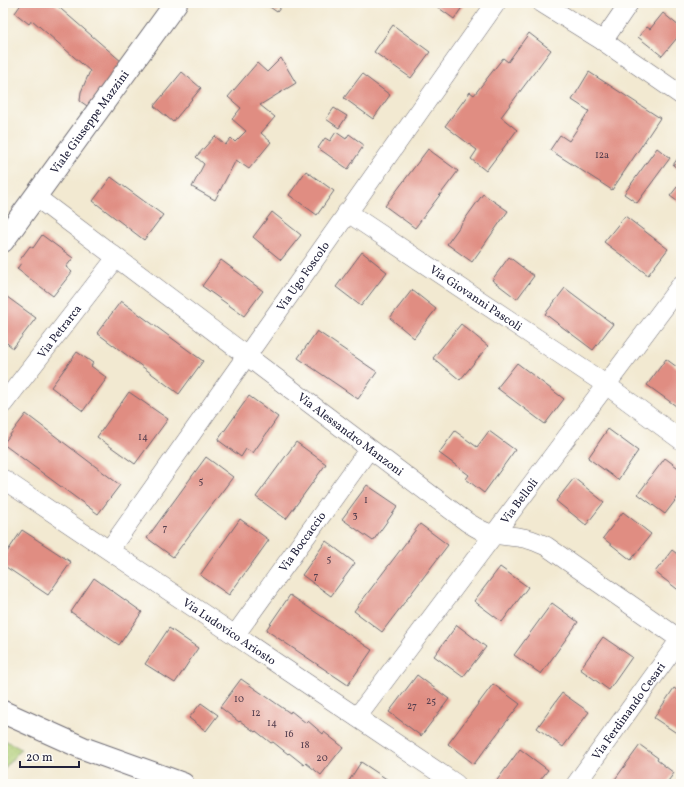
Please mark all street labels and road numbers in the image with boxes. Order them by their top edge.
street label: Viale Giuseppe Mazzini [47,67,134,178]
street label: Via Ugo Foscolo [273,239,334,315]
street label: Via Giovanni Pascoli [426,262,525,336]
street label: Via Petrarca [34,302,86,362]
street label: Via Alessandro Manzoni [294,390,407,480]
street label: Via Belloli [497,475,542,528]
street label: Via Boccaccio [276,509,330,576]
street label: Via Ludovico Ariosto [179,595,279,670]
street label: Via Ferdinando Cesari [589,659,670,763]

